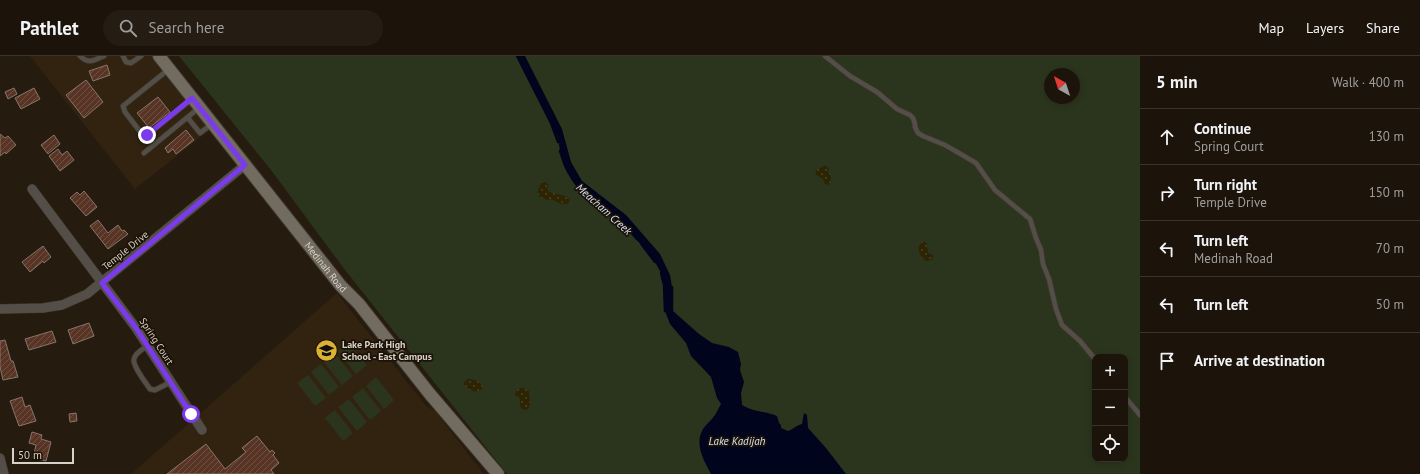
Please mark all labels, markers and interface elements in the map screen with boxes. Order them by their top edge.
search box [103,10,383,46]
text: Pathlet [20,16,79,40]
icon: search [117,17,139,39]
text: Search here [149,18,224,37]
text: Map [1258,19,1284,37]
text: Layers [1306,19,1344,37]
text: Share [1366,19,1400,37]
north arrow [1044,68,1080,104]
text: 5 min [1156,71,1197,93]
text: Walk · 400 m [1332,74,1404,91]
text: Continue [1194,119,1251,138]
route end [138,126,156,144]
icon: ahead [1156,126,1178,148]
text: 130 m [1369,128,1404,145]
text: Spring Court [1194,138,1264,155]
text: Turn right [1194,175,1257,194]
water label: Meacham Creek [573,180,636,238]
icon: right [1156,182,1178,204]
text: 150 m [1369,184,1404,201]
text: Temple Drive [1194,194,1267,211]
street label: Temple Drive [99,228,151,273]
text: Turn left [1194,231,1248,250]
icon: left [1156,238,1178,260]
street label: Medinah Road [302,239,350,295]
text: 70 m [1376,240,1404,257]
text: Medinah Road [1194,250,1273,267]
icon: left [1156,294,1178,316]
text: Turn left [1194,295,1248,314]
text: 50 m [1376,296,1404,313]
street label: Spring Court [137,315,177,368]
school or university icon: Lake Park High School - East Campus [314,337,340,363]
place label: Lake Park High School - East Campus [342,338,432,363]
icon: arrive [1156,350,1178,372]
text: Arrive at destination [1194,351,1325,370]
map controls [1092,354,1128,462]
button: + [1092,354,1128,390]
button: − [1092,390,1128,426]
route start [182,405,200,423]
button: locate [1092,426,1128,462]
water label: Lake Kadijah [709,434,766,448]
scale bar [12,446,74,465]
text: 50 m [18,448,42,462]

